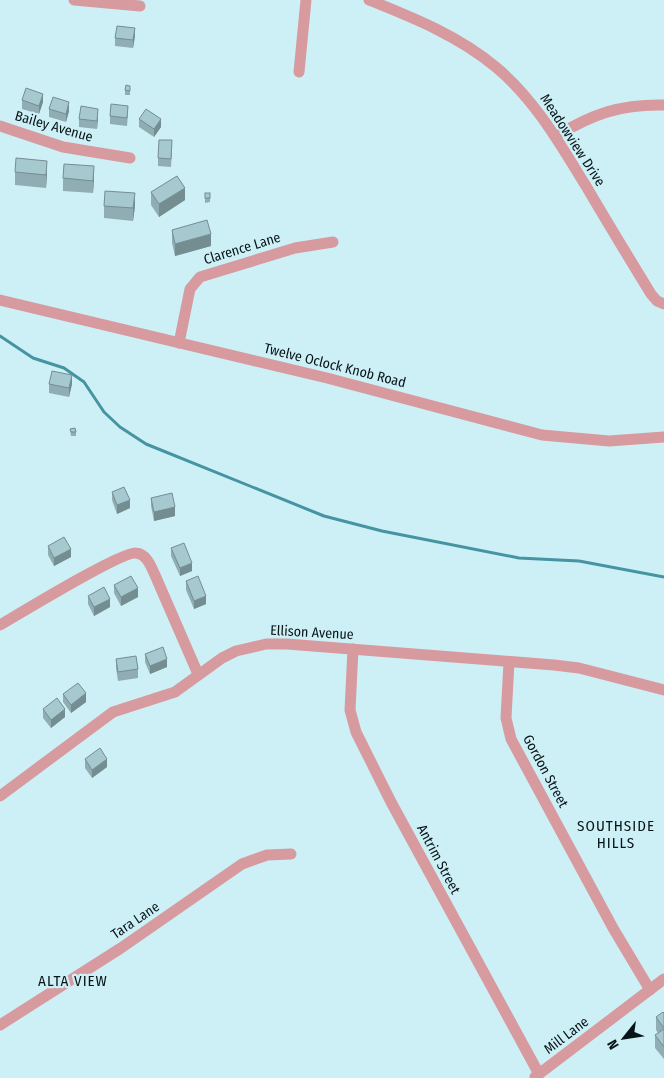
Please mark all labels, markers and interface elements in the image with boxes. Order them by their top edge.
street label: Meadowview Drive [536,91,609,190]
street label: Bailey Avenue [13,107,95,146]
street label: Clarence Lane [202,229,283,268]
street label: Twelve Oclock Knob Road [262,340,408,391]
street label: Ellison Avenue [270,622,354,643]
street label: Gordon Street [519,732,572,811]
district label: SOUTHSIDE HILLS [577,817,655,852]
street label: Antrim Street [413,822,464,897]
street label: Tara Lane [108,898,163,943]
district label: ALTA VIEW [38,972,108,990]
street label: Mill Lane [541,1013,592,1058]
north arrow [599,1013,649,1063]
text: N [604,1036,623,1052]

